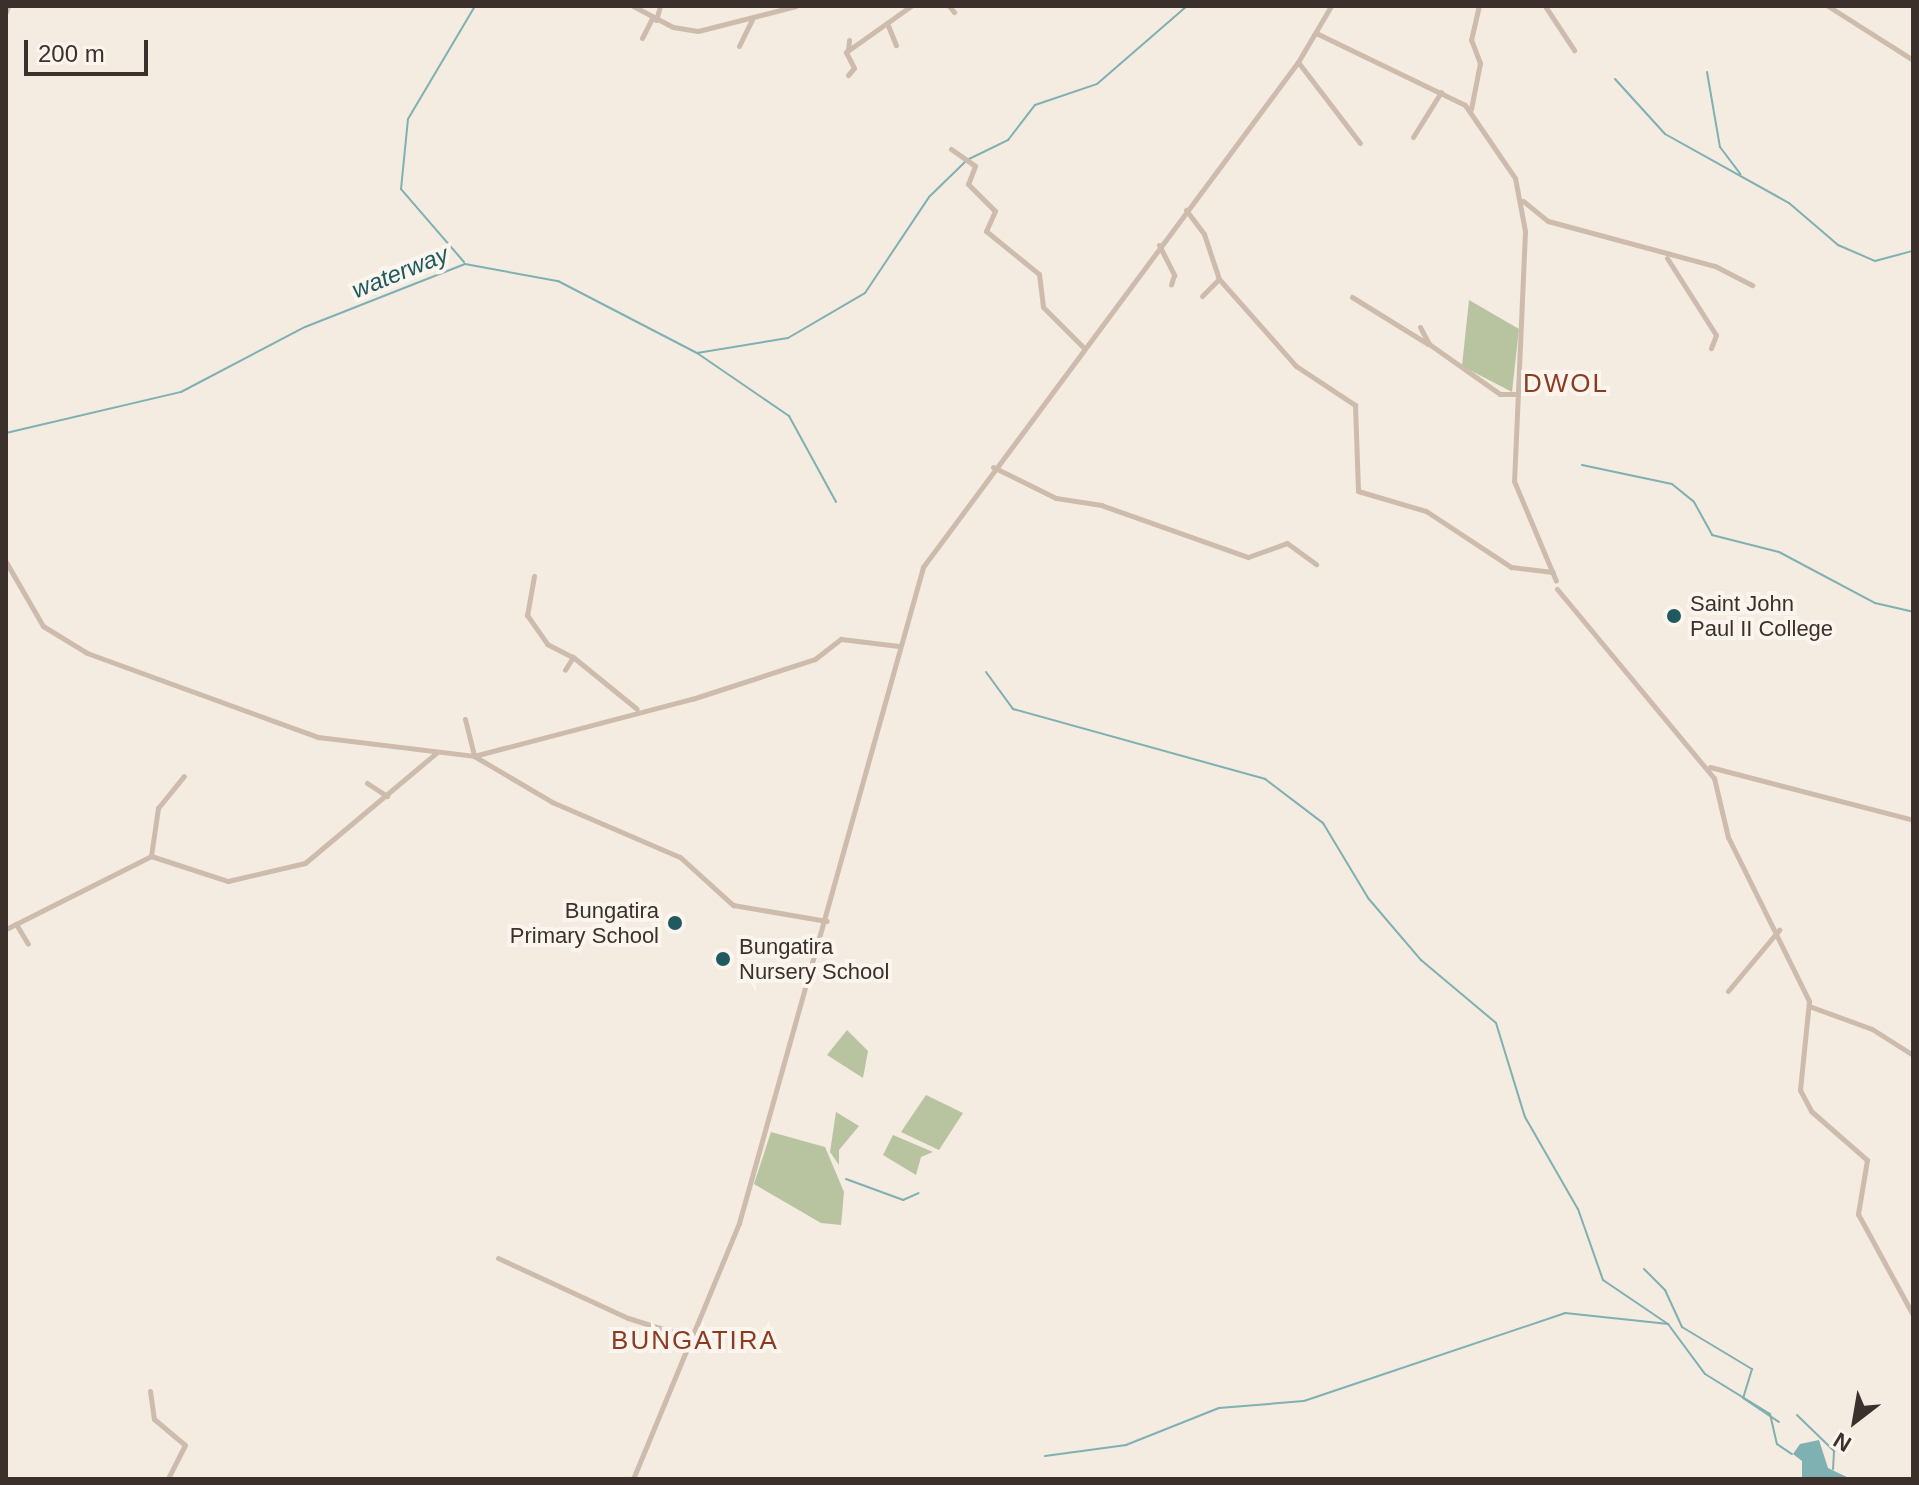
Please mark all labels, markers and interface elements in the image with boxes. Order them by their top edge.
scale bar [28,24,152,74]
text: 200 m [38,40,105,67]
water label: waterway [348,240,452,304]
district label: DWOL [1523,368,1609,400]
place label: Saint John Paul II College [1690,590,1833,642]
marker: Saint John Paul II College [1665,607,1683,625]
place label: Bungatira Primary School [510,897,659,948]
marker: Bungatira Primary School [666,914,684,932]
place label: Bungatira Nursery School [739,933,889,984]
marker: Bungatira Nursery School [714,950,732,968]
district label: BUNGATIRA [611,1325,779,1357]
north arrow [1815,1381,1895,1461]
text: N [1829,1427,1856,1457]

